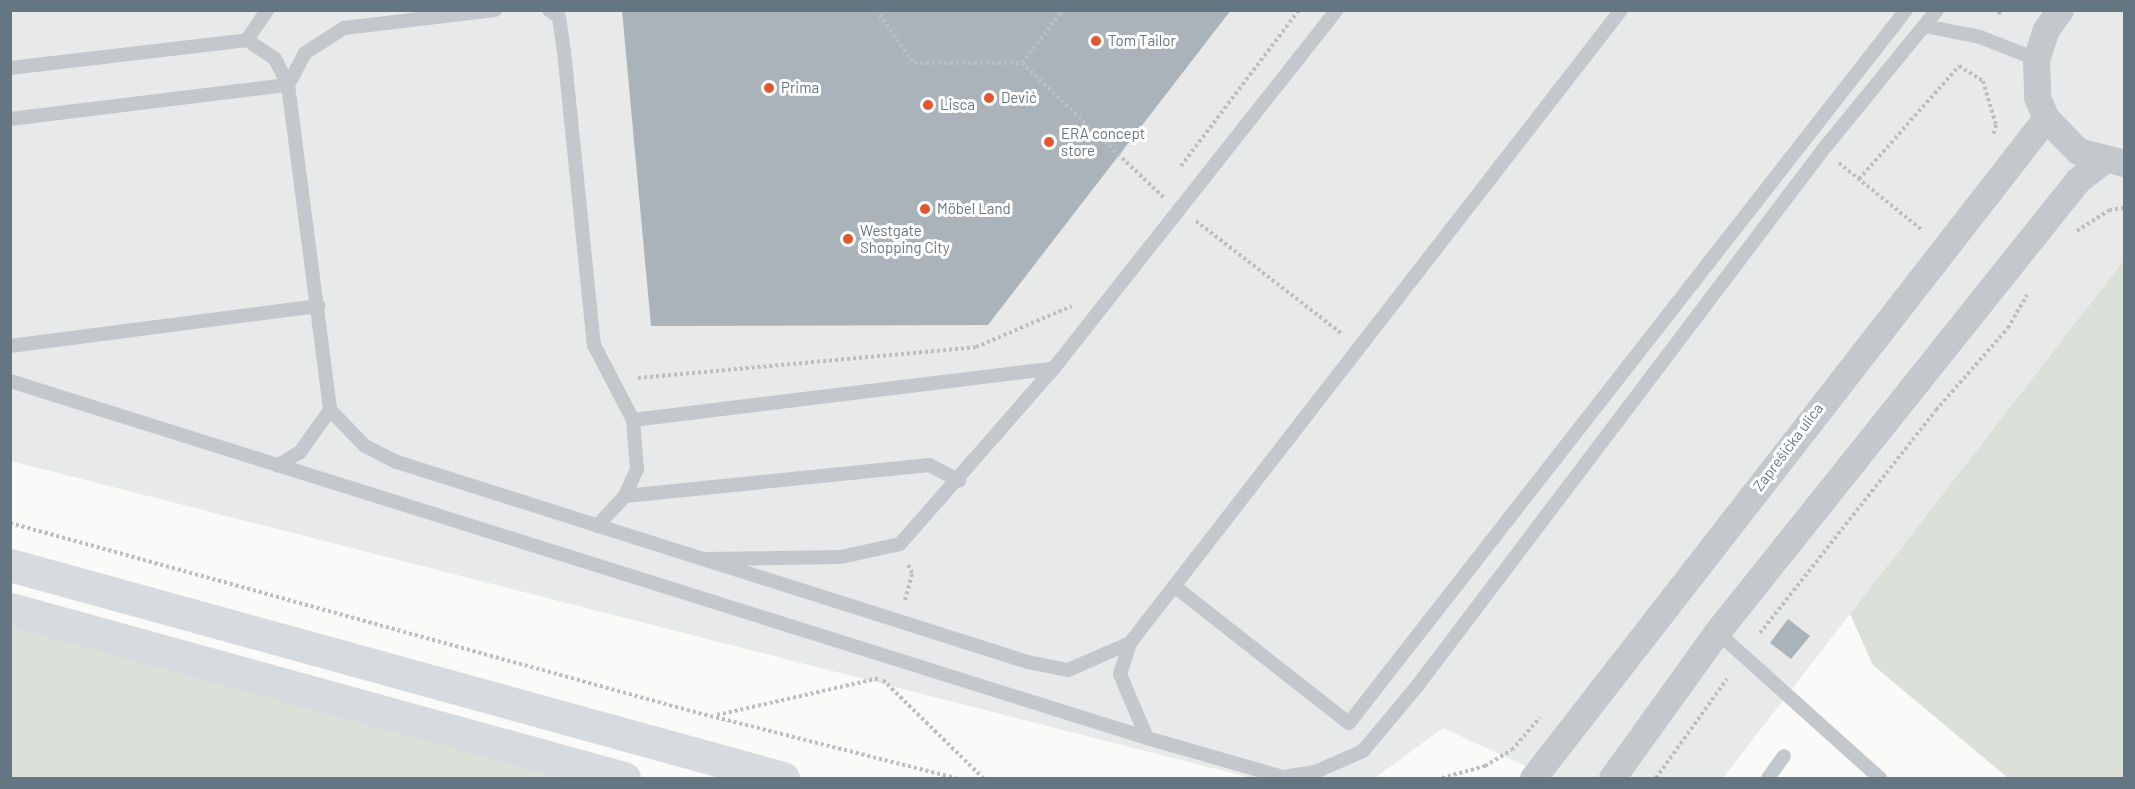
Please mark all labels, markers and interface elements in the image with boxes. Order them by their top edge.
place label: Tom Tailor [1108,32,1176,50]
marker: Tom Tailor [1089,34,1103,48]
place label: Prima [781,79,819,97]
marker: Prima [762,81,776,95]
place label: Dević [1001,89,1037,107]
marker: Dević [982,91,996,105]
place label: Lisca [940,96,975,114]
marker: Lisca [921,98,935,112]
place label: ERA concept store [1061,124,1145,159]
marker: ERA concept store [1042,135,1056,149]
place label: Möbel Land [937,200,1011,218]
marker: Möbel Land [918,202,932,216]
place label: Westgate Shopping City [860,221,950,256]
marker: Westgate Shopping City [841,232,855,246]
street label: Zaprešićka ulica [1749,400,1827,494]

